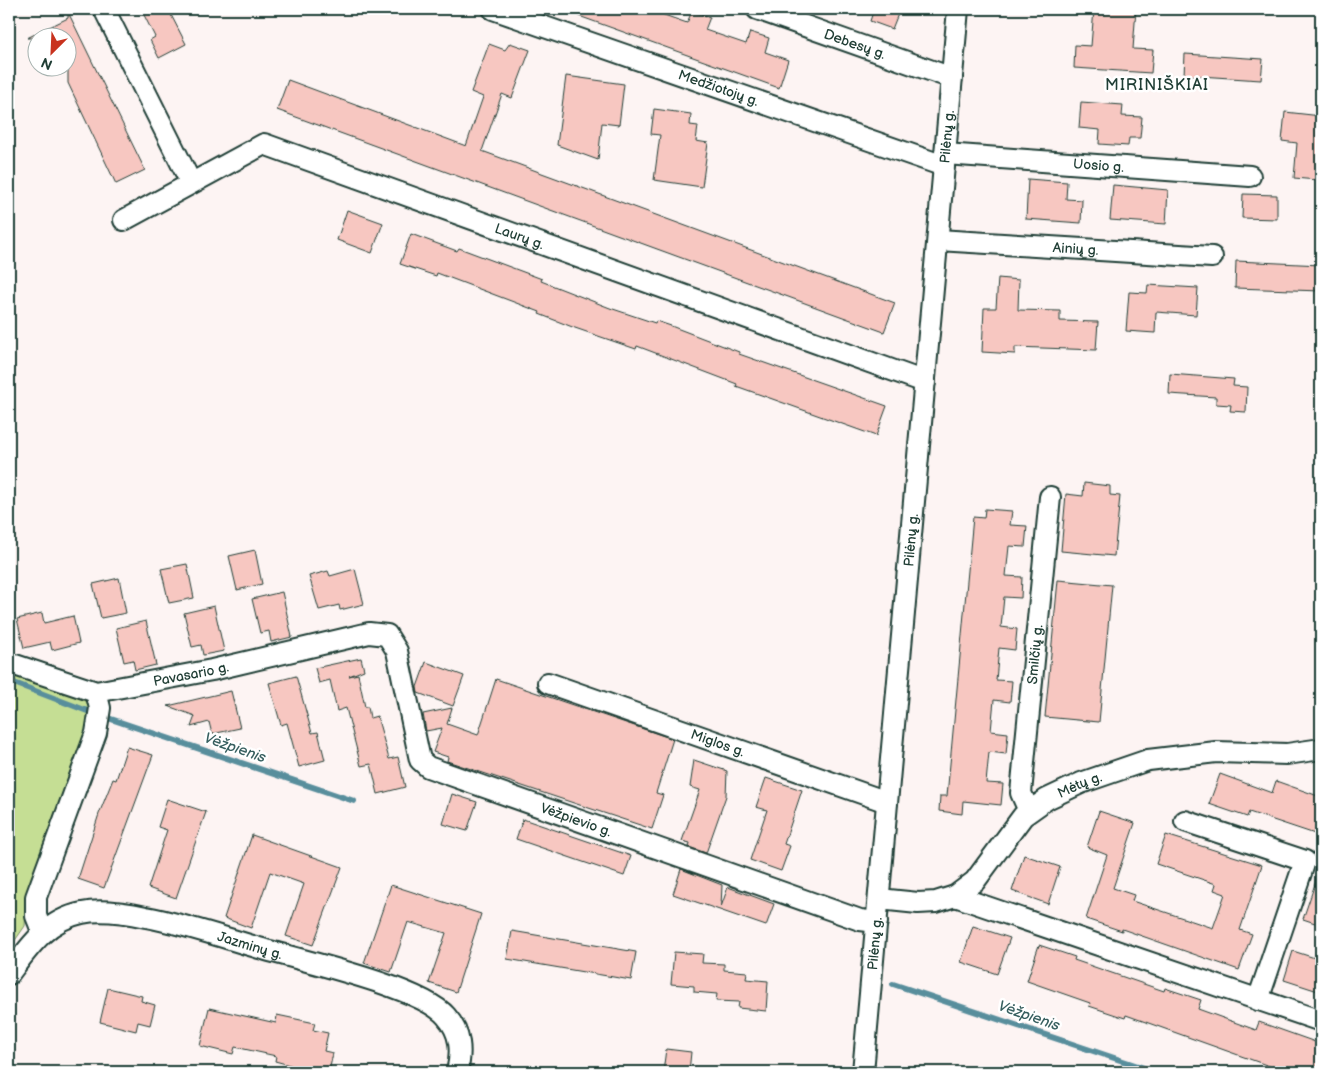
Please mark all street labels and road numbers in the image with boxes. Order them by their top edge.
street label: Debesų g. [822,25,888,63]
street label: Medžiotojų g. [676,66,762,110]
street label: Pilėnų g. [936,109,957,164]
street label: Uosio g. [1073,155,1125,175]
street label: Laurų g. [493,219,547,253]
street label: Ainių g. [1052,239,1099,258]
street label: Pilėnų g. [900,513,921,567]
street label: Smilčių g. [1023,623,1046,685]
street label: Pavasario g. [152,658,231,689]
street label: Miglos g. [689,725,747,760]
street label: Mėtų g. [1055,768,1104,801]
street label: Vėžpievio g. [538,799,614,840]
street label: Pilėnų g. [864,916,885,971]
street label: Jazminų g. [216,927,285,963]

